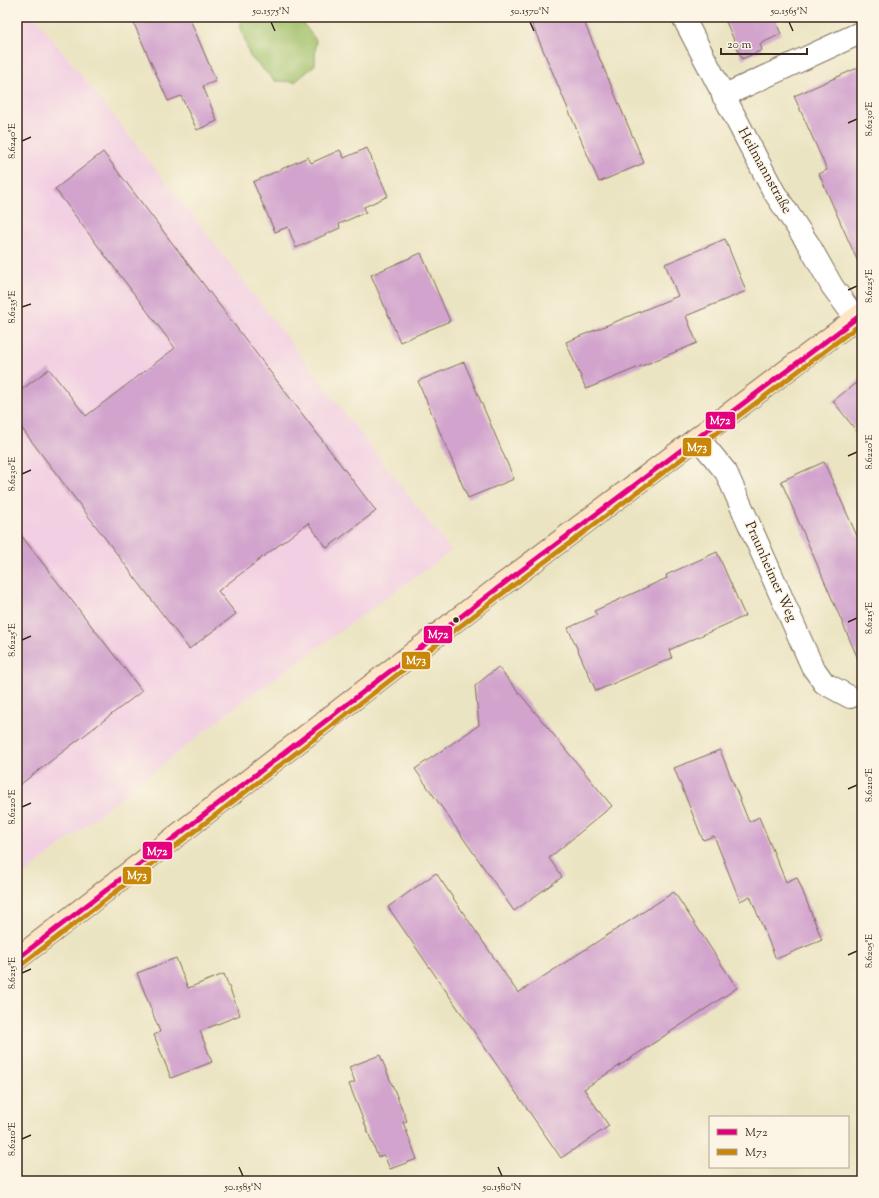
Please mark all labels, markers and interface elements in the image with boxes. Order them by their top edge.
text: 50.1575°N [252,4,289,19]
text: 50.1570°N [510,4,549,19]
text: 50.1565°N [770,4,807,19]
scale bar [721,30,807,56]
text: 20 m [727,36,752,54]
text: 8.6230°E [862,102,877,136]
text: 8.6240°E [5,123,20,159]
street label: Heilmannstraße [732,124,796,218]
text: 8.6225°E [862,269,877,303]
text: 8.6235°E [5,291,20,323]
line badge: M72 [705,411,736,430]
text: M72 [709,413,731,429]
text: 8.6220°E [862,434,877,470]
line badge: M73 [682,437,712,457]
text: M73 [686,440,708,456]
text: 8.6230°E [5,457,20,491]
street label: Praunheimer Weg [739,519,801,625]
text: 8.6215°E [862,602,877,634]
unlabelled marker [451,615,461,625]
text: 8.6225°E [5,623,20,657]
line badge: M72 [423,625,453,644]
text: M72 [427,627,449,643]
line badge: M73 [401,651,431,670]
text: M73 [405,653,427,669]
text: 8.6210°E [862,768,877,802]
text: 8.6220°E [5,789,20,825]
line badge: M72 [142,841,173,860]
text: M72 [146,844,168,860]
line badge: M73 [122,866,152,885]
text: M73 [126,868,148,884]
text: 8.6205°E [862,934,877,968]
text: 8.6215°E [5,957,20,989]
legend [709,1116,849,1168]
text: 8.6210°E [5,1122,20,1156]
text: M72 [745,1124,768,1142]
text: M73 [745,1144,767,1162]
text: 50.1585°N [224,1180,261,1195]
text: 50.1580°N [482,1180,521,1195]

